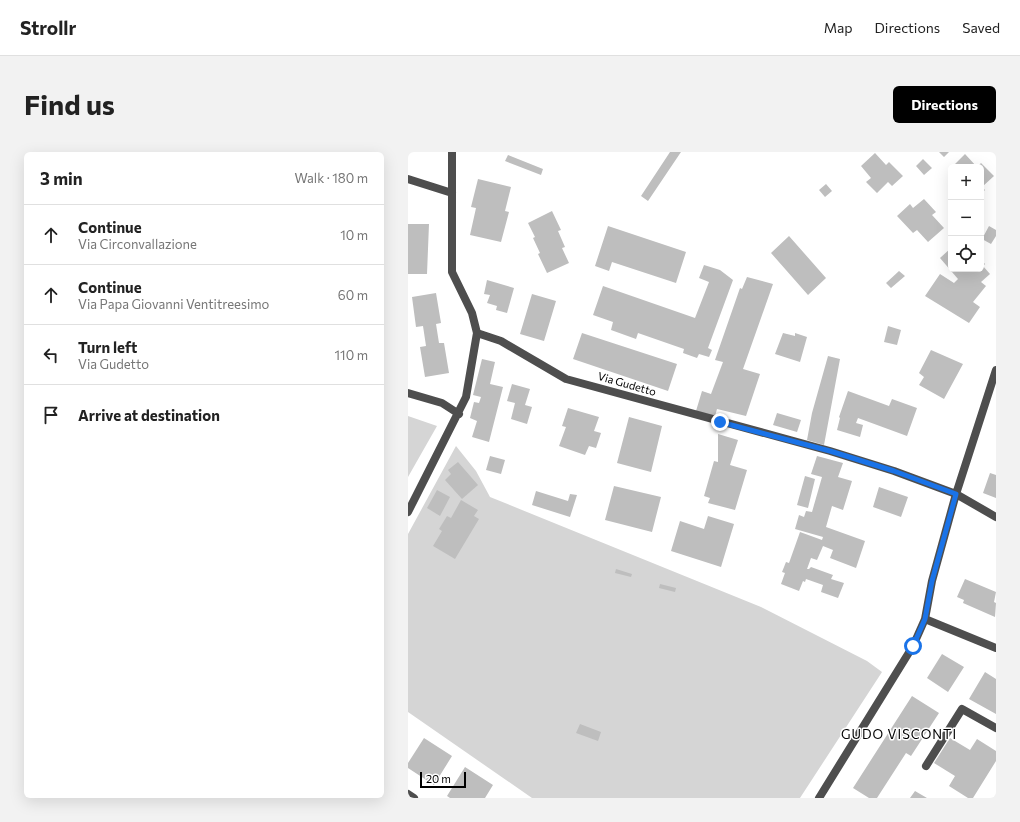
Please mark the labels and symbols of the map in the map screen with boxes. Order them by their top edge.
street label: Via Gudetto [596,369,658,398]
route end [711,413,729,431]
route start [904,637,922,655]
district label: GUDO VISCONTI [841,726,957,742]
scale bar [420,770,466,789]

